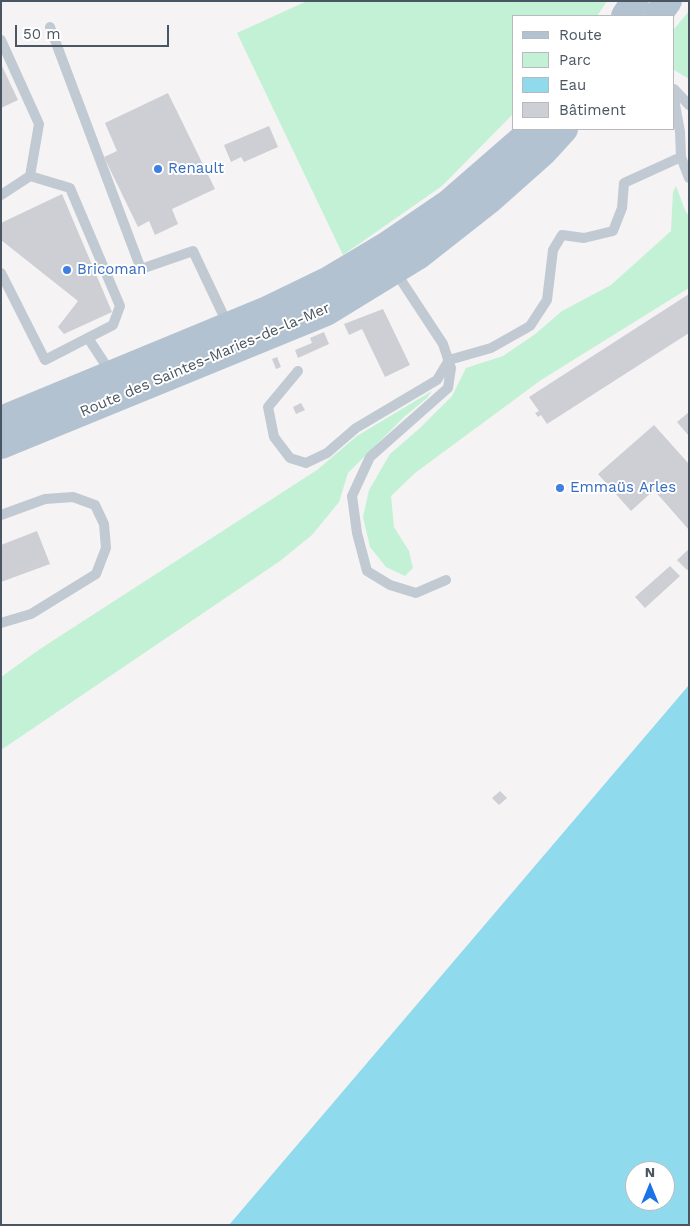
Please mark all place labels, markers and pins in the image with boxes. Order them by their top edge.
place label: Renault [168,160,224,178]
marker: Renault [152,163,164,175]
place label: Bricoman [77,261,146,279]
marker: Bricoman [61,264,73,276]
place label: Emmaüs Arles [570,479,676,497]
marker: Emmaüs Arles [554,482,566,494]

